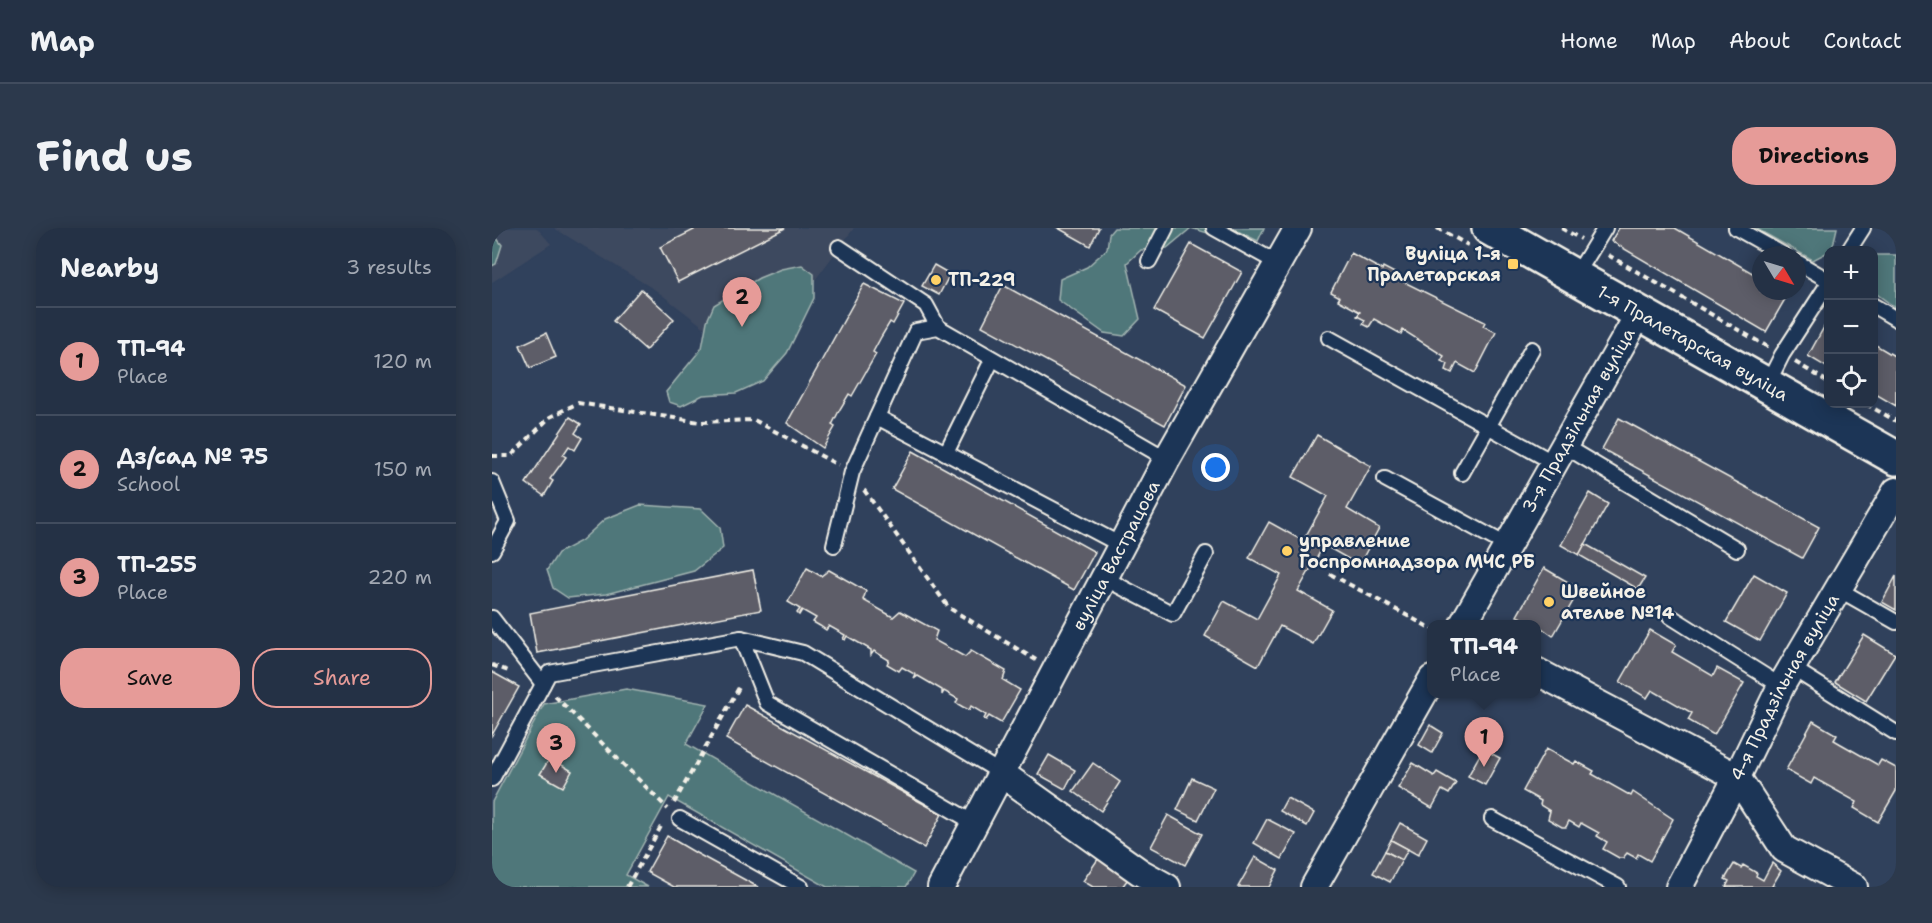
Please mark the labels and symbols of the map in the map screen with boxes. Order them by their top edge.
place label: Вуліца 1-я Пралетарская [1367,242,1501,287]
north arrow [1752,246,1806,300]
marker: Вуліца 1-я Пралетарская [1506,257,1520,271]
place label: ТП-229 [948,268,1015,292]
marker: ТП-229 [929,273,943,287]
pin: 2 [722,278,762,327]
street label: 1-я Пралетарская вуліца [1593,280,1793,407]
street label: 3-я Прадзільная вуліца [1516,324,1640,517]
your location [1201,453,1230,482]
street label: вуліца Вастрацова [1067,476,1166,635]
place label: управление Госпромнадзора МЧС РБ [1299,529,1535,574]
marker: управление Госпромнадзора МЧС РБ [1280,544,1294,558]
place label: Швейное ателье №14 [1561,580,1675,625]
street label: 4-я Прадзільная вуліца [1725,589,1845,785]
marker: Швейное ателье №14 [1542,595,1556,609]
pin: 1 [1464,718,1504,767]
pin: 3 [536,724,576,773]

